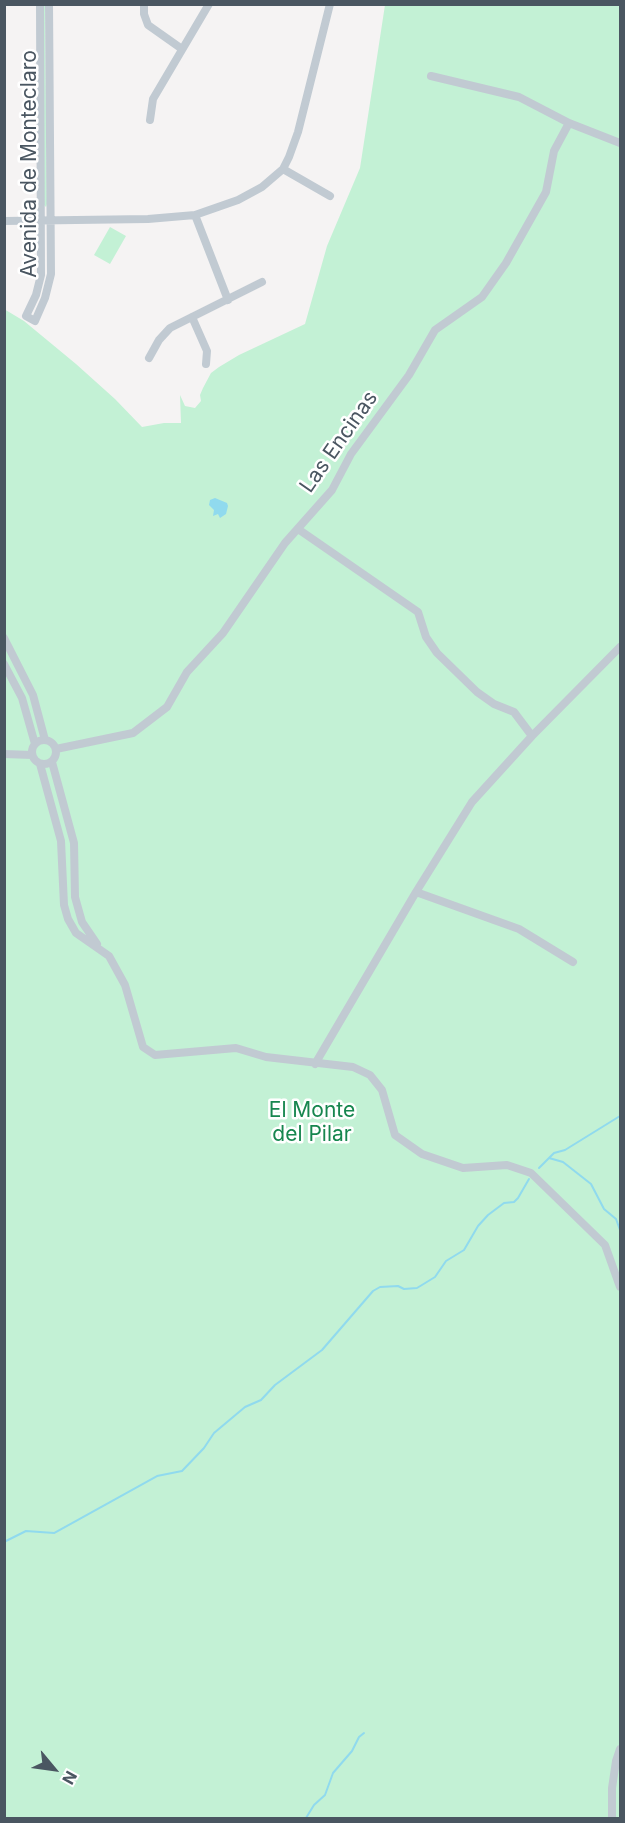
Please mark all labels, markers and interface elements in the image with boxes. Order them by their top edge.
street label: Avenida de Monteclaro [17,50,43,278]
street label: Las Encinas [295,386,383,498]
park label: El Monte del Pilar [269,1098,355,1148]
north arrow [24,1739,84,1799]
text: N [58,1768,81,1788]

